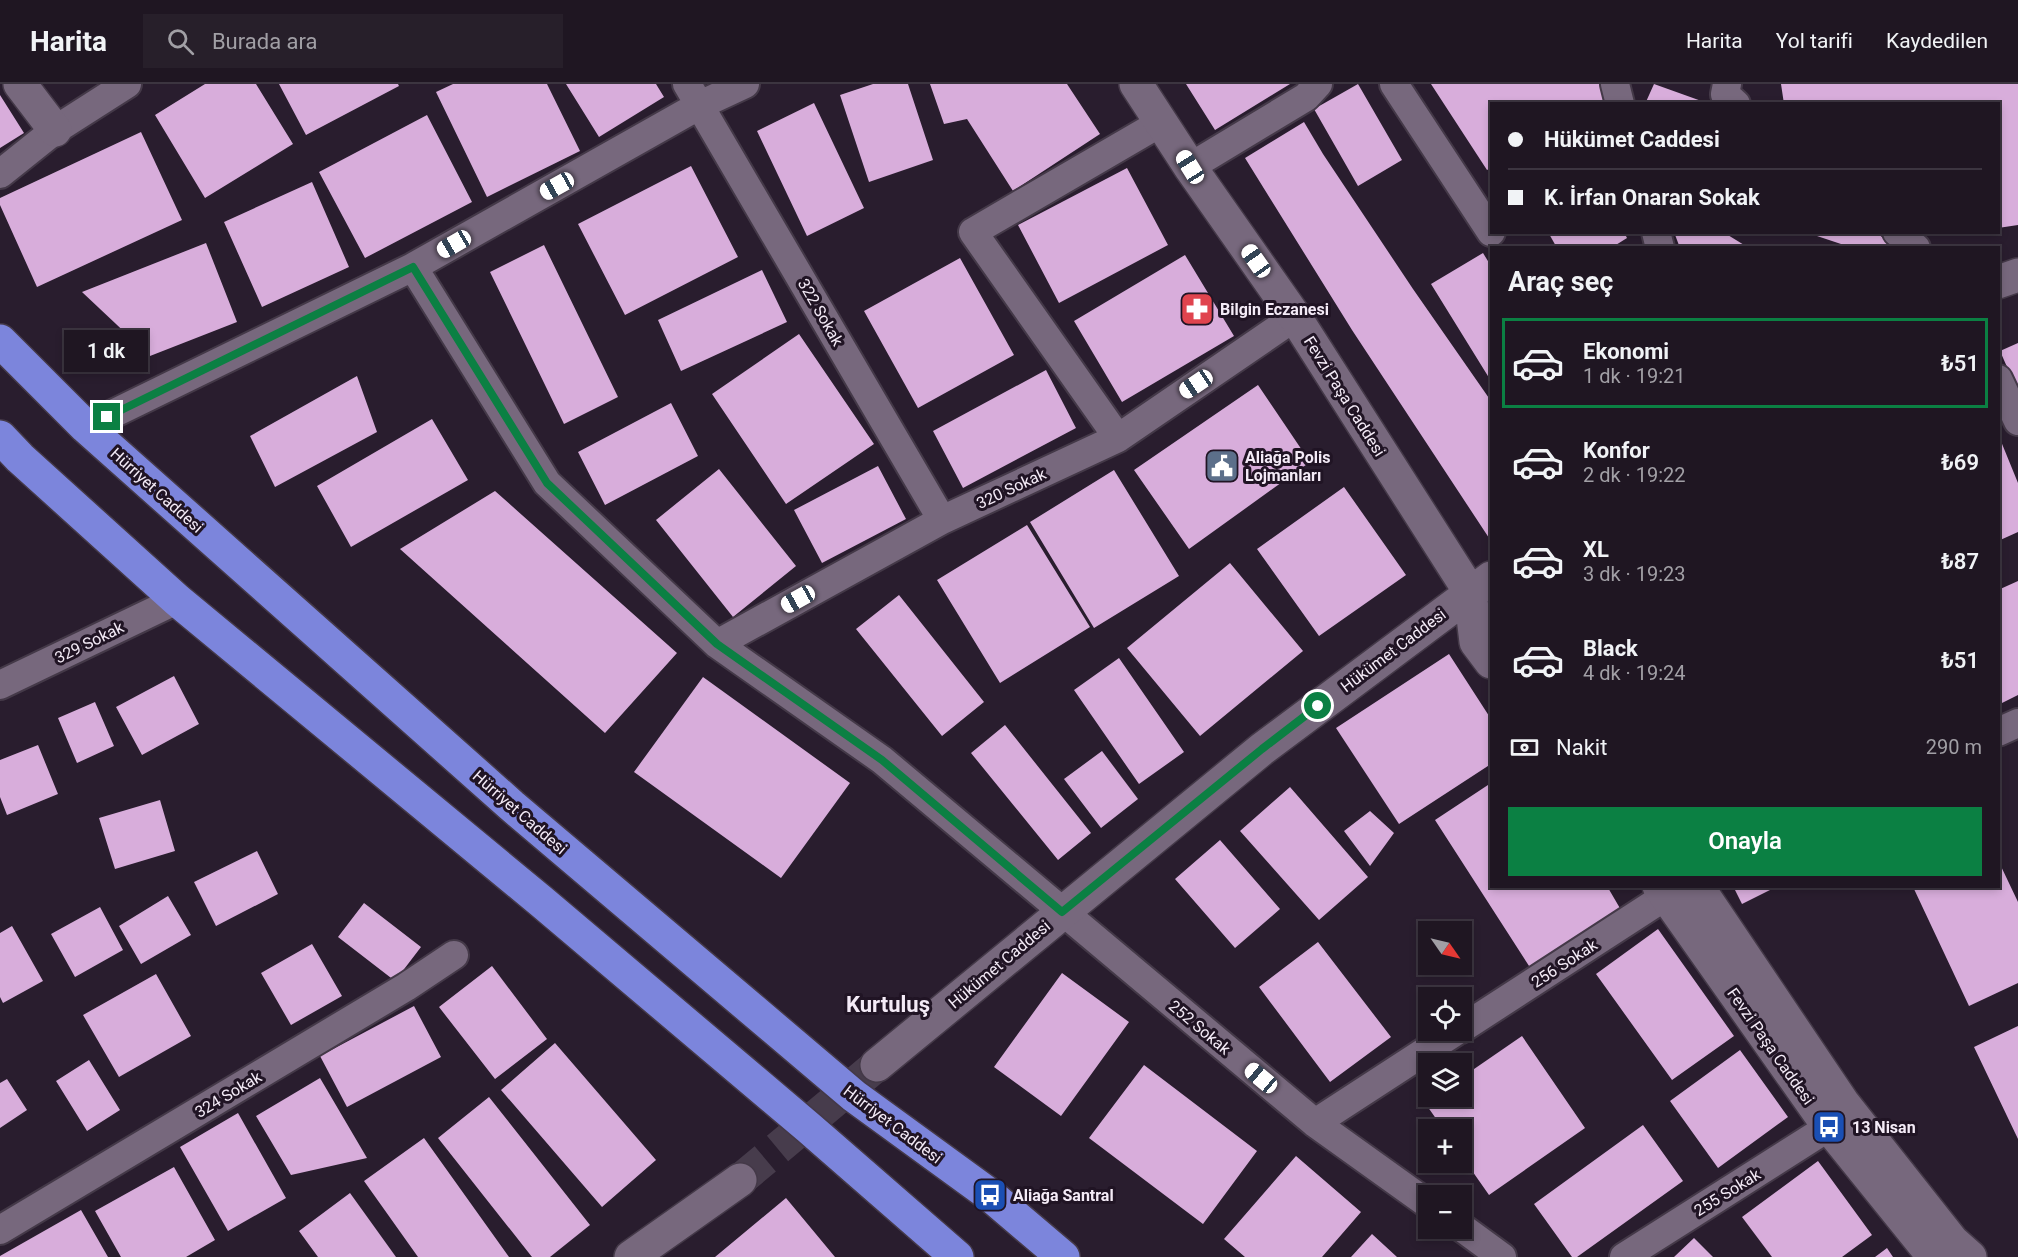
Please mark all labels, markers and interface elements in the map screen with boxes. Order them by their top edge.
search box [143,14,563,68]
text: Harita [30,25,107,58]
icon: search [164,25,197,58]
text: Burada ara [212,29,318,54]
text: Harita [1686,29,1743,53]
text: Yol tarifi [1776,29,1853,53]
text: Kaydedilen [1886,29,1988,53]
text: Hükümet Caddesi [1544,127,1720,152]
car [1173,147,1207,187]
car [537,169,577,203]
text: K. İrfan Onaran Sokak [1544,185,1760,210]
car [434,227,474,261]
car [1238,241,1274,281]
text: Araç seç [1508,266,1613,298]
street label: 322 Sokak [794,275,848,350]
pharmacy icon: Bilgin Eczanesi [1179,291,1215,327]
place label: Bilgin Eczanesi [1220,300,1329,319]
callout: 1 dk [65,330,149,372]
street label: Fevzi Paşa Caddesi [1300,333,1389,460]
icon: car [1511,336,1565,390]
text: 1 dk [87,339,125,363]
text: Ekonomi [1583,339,1669,364]
text: ₺51 [1941,351,1979,376]
text: 1 dk · 19:21 [1583,364,1686,388]
car [1176,366,1216,402]
route end [93,403,120,430]
icon: car [1511,435,1565,489]
text: Konfor [1583,438,1650,463]
street label: Hürriyet Caddesi [106,444,207,537]
public building icon: Aliağa Polis Lojmanları [1204,448,1240,484]
place label: Aliağa Polis Lojmanları [1245,448,1330,485]
text: ₺69 [1941,450,1979,475]
text: 2 dk · 19:22 [1583,463,1686,487]
street label: 320 Sokak [973,464,1050,513]
icon: car [1511,534,1565,588]
text: XL [1583,537,1609,562]
text: ₺87 [1941,549,1979,574]
text: 3 dk · 19:23 [1583,562,1686,586]
car [778,582,818,616]
street label: Hükümet Caddesi [1337,605,1450,696]
street label: 329 Sokak [52,617,128,667]
icon: car [1511,633,1565,687]
text: Black [1583,636,1638,661]
text: ₺51 [1941,648,1979,673]
text: 4 dk · 19:24 [1583,661,1686,685]
route start [1304,692,1331,719]
icon: cash [1508,731,1541,764]
text: Nakit [1556,735,1607,760]
text: 290 m [1926,735,1982,759]
street label: Hürriyet Caddesi [469,767,570,858]
button: Onayla [1508,807,1982,876]
street label: Hükümet Caddesi [945,916,1054,1012]
north arrow [1418,921,1472,975]
map controls [1418,921,1472,1239]
street label: 256 Sokak [1528,935,1601,992]
street label: Fevzi Paşa Caddesi [1723,984,1818,1108]
button: locate [1418,987,1472,1041]
district label: Kurtuluş [846,992,930,1017]
street label: 252 Sokak [1165,996,1235,1059]
button: layers [1418,1053,1472,1107]
car [1241,1060,1281,1096]
street label: 324 Sokak [191,1067,266,1122]
street label: Hürriyet Caddesi [840,1081,946,1167]
bus stop icon: 13 Nisan [1811,1109,1847,1145]
place label: 13 Nisan [1852,1118,1916,1137]
button: + [1418,1119,1472,1173]
street label: 255 Sokak [1691,1164,1765,1220]
bus stop icon: Aliağa Santral [972,1177,1008,1213]
button: − [1418,1185,1472,1239]
place label: Aliağa Santral [1013,1186,1114,1205]

